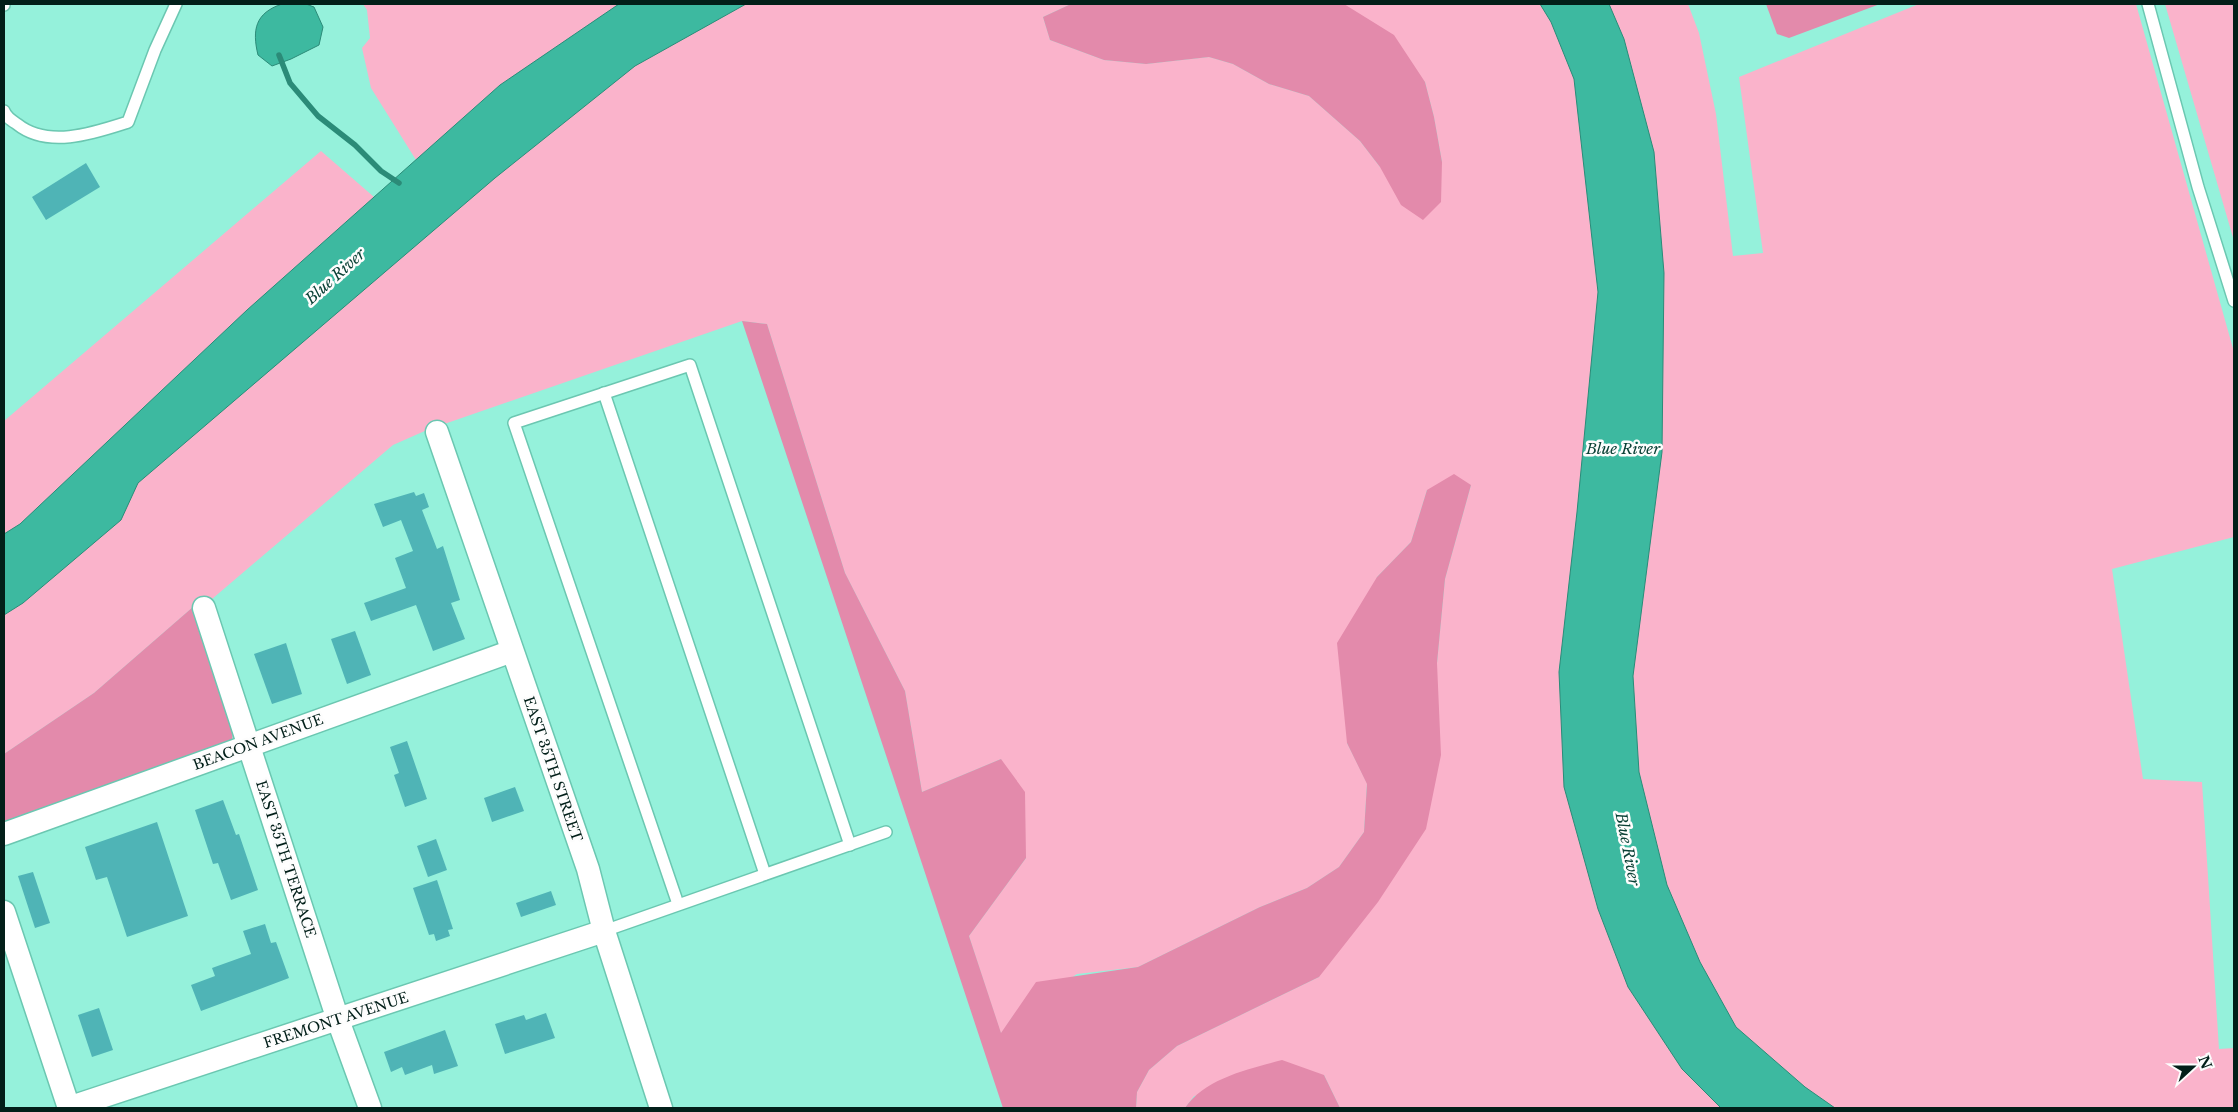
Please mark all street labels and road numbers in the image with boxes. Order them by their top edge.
street label: EAST 35TH STREET [520,694,586,844]
street label: BEACON AVENUE [190,710,326,774]
street label: EAST 35TH TERRACE [252,778,320,940]
street label: FREMONT AVENUE [261,988,411,1052]

